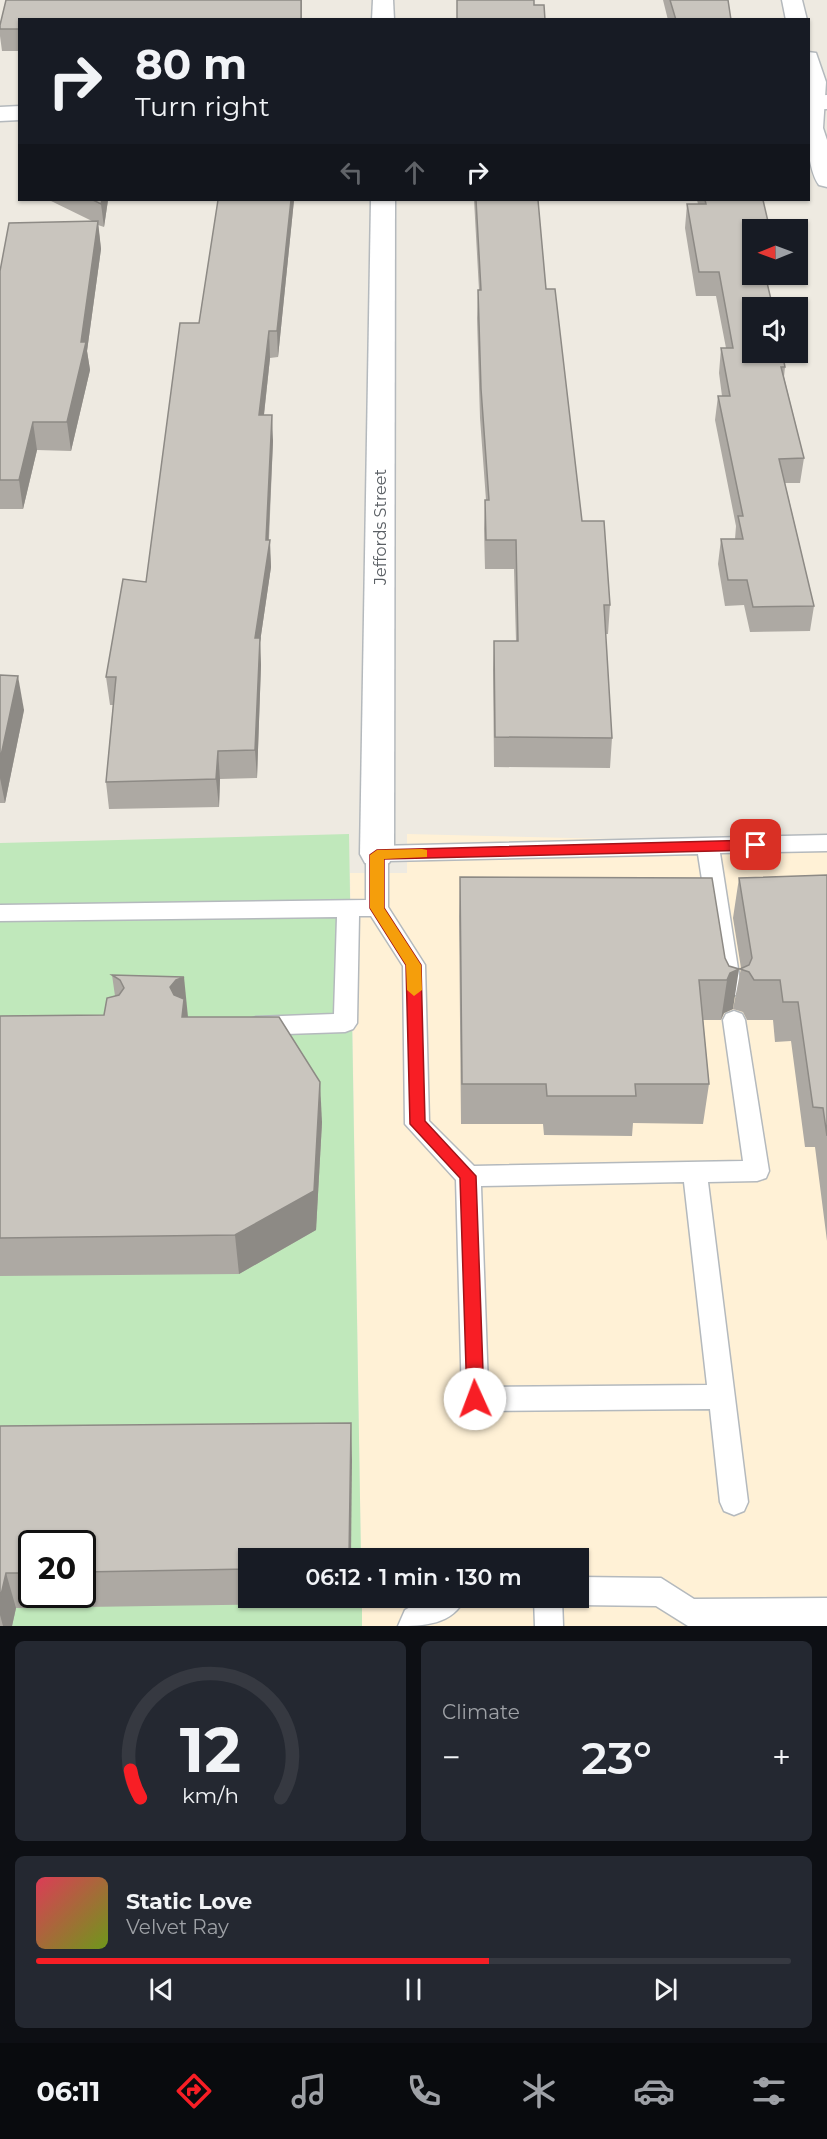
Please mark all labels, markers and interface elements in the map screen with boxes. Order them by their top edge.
text: 80 m [135,38,247,90]
icon: right [36,42,114,120]
text: Turn right [135,90,270,123]
icon: left [335,156,368,189]
icon: ahead [398,156,431,189]
icon: right [461,156,494,189]
north arrow [742,219,808,285]
map controls [742,219,808,363]
button: sound [742,297,808,363]
street label: Jeffords Street [371,469,390,586]
pin [730,819,781,870]
icon: arrive [739,828,772,861]
position arrow [443,1367,507,1431]
speed limit sign: 20 [18,1530,96,1608]
text: 06:12 · 1 min · 130 m [305,1564,522,1591]
text: Climate [442,1700,520,1724]
text: 12 [180,1712,241,1788]
text: 23° [581,1730,652,1785]
text: − [442,1737,461,1777]
text: + [772,1737,791,1777]
text: km/h [182,1782,239,1808]
text: Static Love [126,1888,252,1915]
text: Velvet Ray [126,1915,229,1939]
icon: previous [145,1973,178,2006]
icon: pause [397,1973,430,2006]
icon: next [649,1973,682,2006]
icon: directions [173,2070,215,2112]
icon: music [288,2070,330,2112]
icon: phone [403,2070,445,2112]
icon: climate [518,2070,560,2112]
icon: car [633,2070,675,2112]
icon: filters [748,2070,790,2112]
text: 06:11 [37,2075,100,2108]

